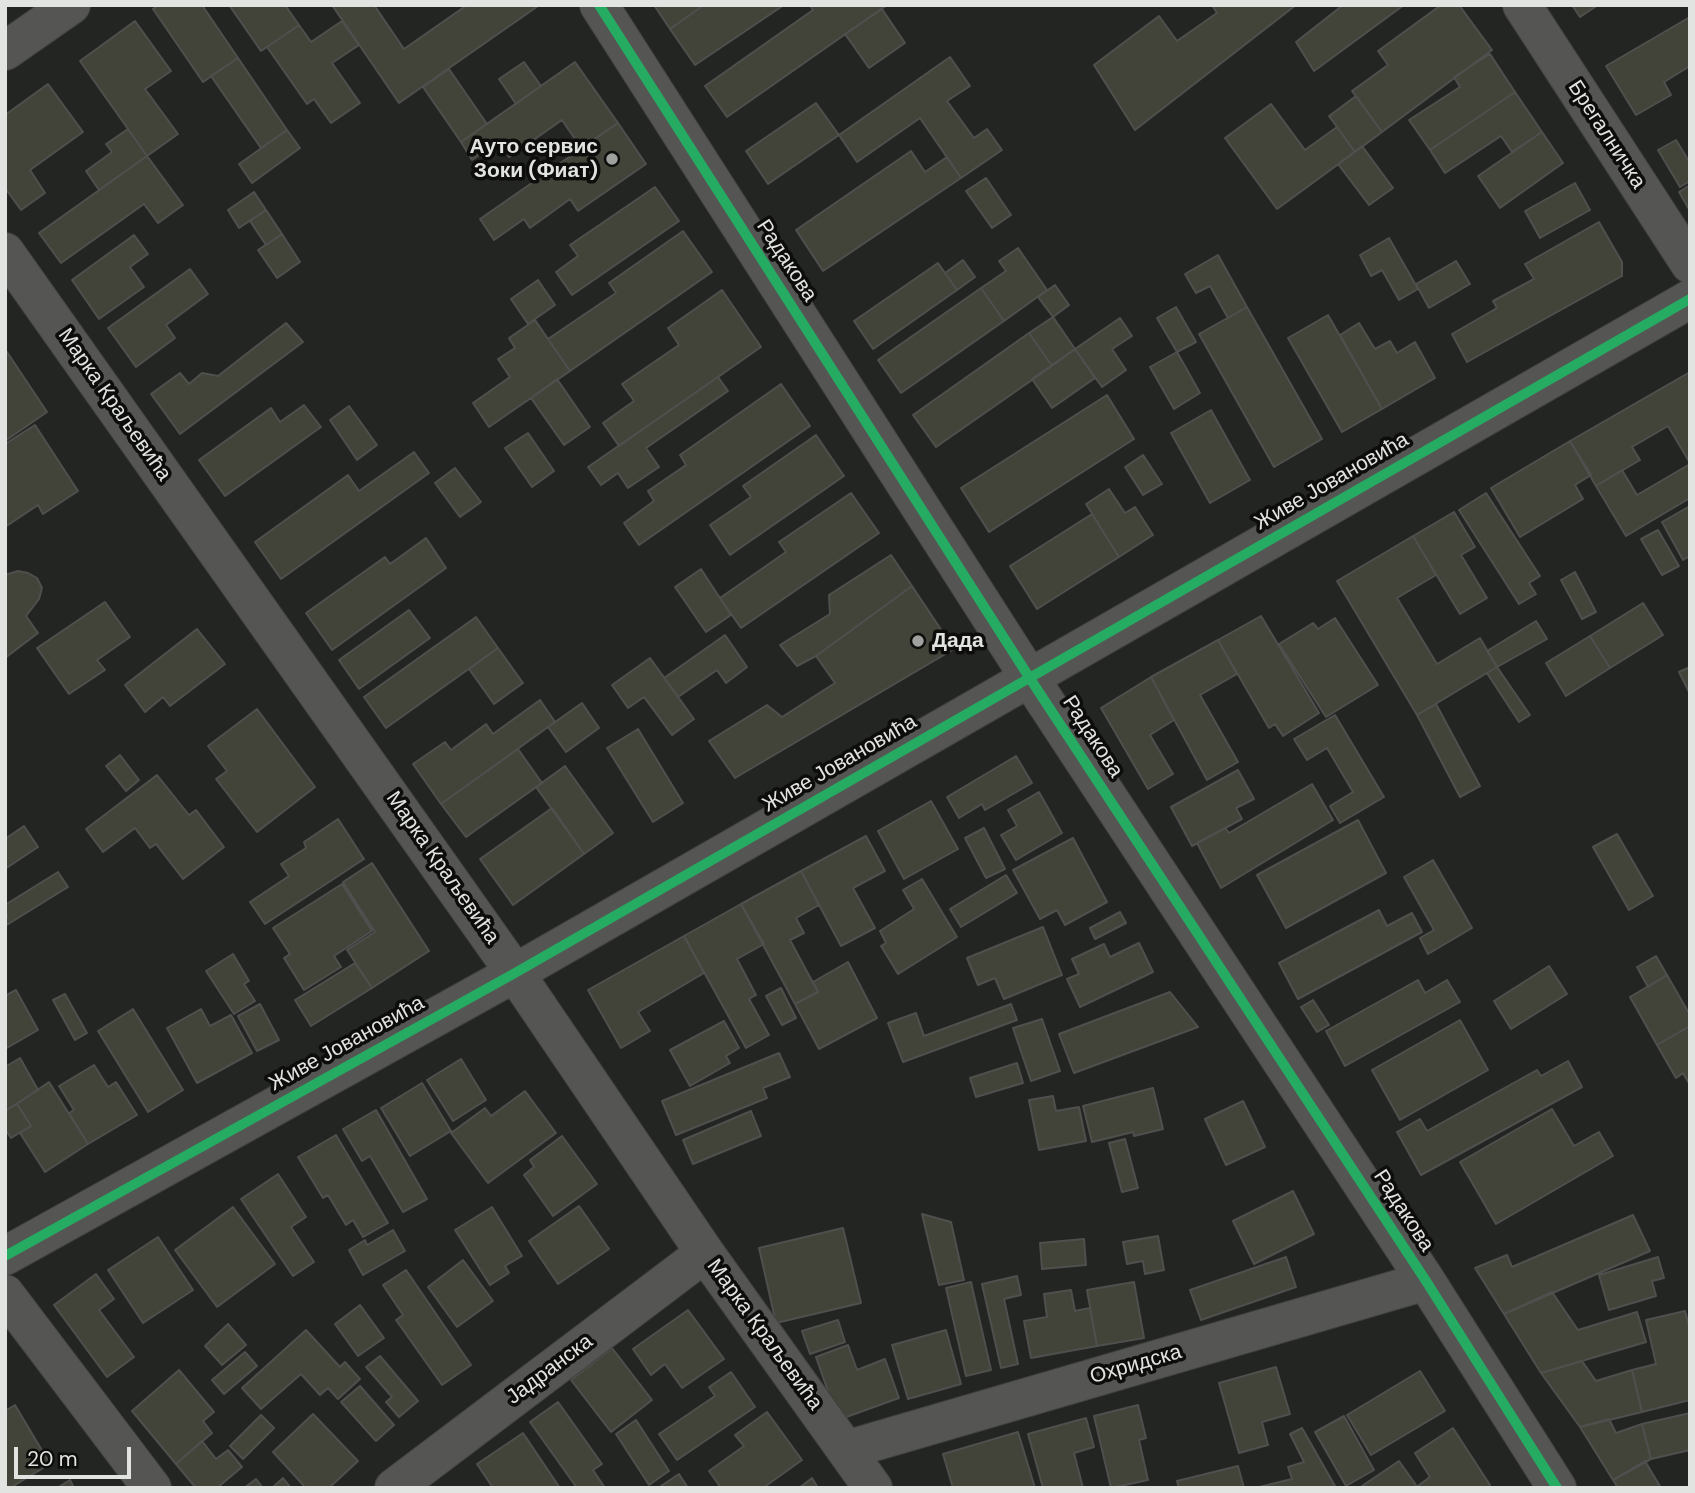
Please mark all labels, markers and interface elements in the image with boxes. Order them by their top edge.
street label: Брегалничка [1562,76,1650,194]
place label: Ауто сервис Зоки (Фиат) [469,134,598,184]
marker: Ауто сервис Зоки (Фиат) [604,151,620,167]
street label: Радакова [750,215,822,307]
street label: Марка Краљевића [52,324,176,486]
street label: Живе Јовановића [1251,428,1413,536]
place label: Дада [932,628,984,654]
marker: Дада [910,633,926,649]
street label: Радакова [1056,691,1128,783]
street label: Живе Јовановића [759,710,921,818]
street label: Марка Краљевића [380,787,504,949]
street label: Живе Јовановића [265,991,429,1097]
street label: Радакова [1367,1165,1439,1257]
street label: Марка Краљевића [701,1255,827,1415]
street label: Јадранска [502,1329,598,1411]
street label: Охридска [1087,1340,1185,1390]
scale bar [18,1434,135,1478]
text: 20 m [27,1445,78,1473]

